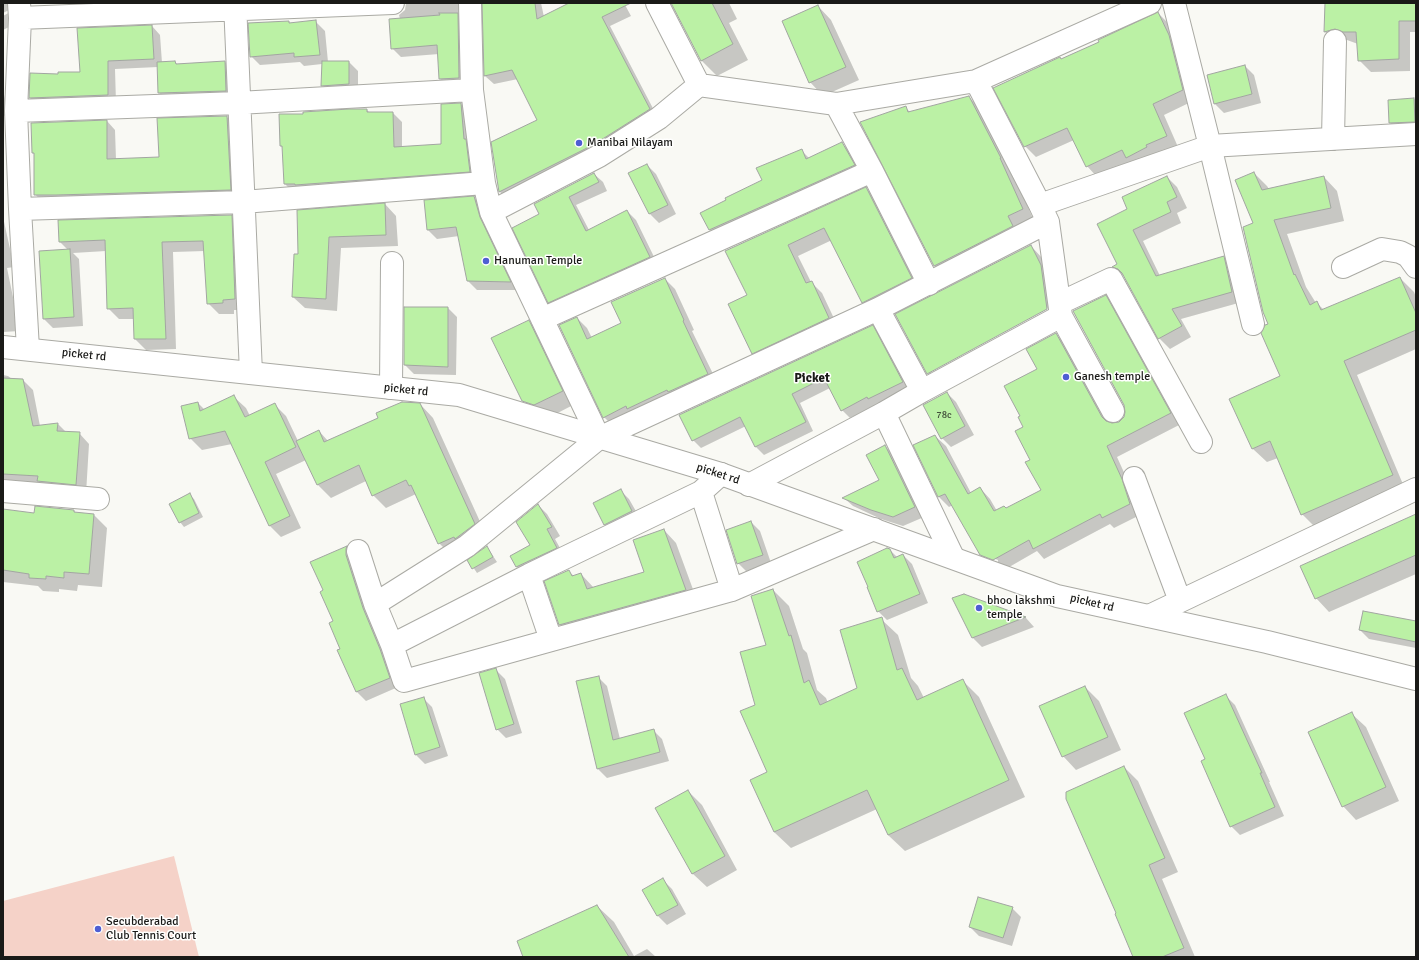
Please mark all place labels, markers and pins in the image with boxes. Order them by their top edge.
place label: Manibai Nilayam [587,136,673,150]
marker: Manibai Nilayam [574,138,584,148]
place label: Hanuman Temple [494,254,582,268]
marker: Hanuman Temple [481,256,491,266]
place label: Ganesh temple [1074,370,1150,384]
marker: Ganesh temple [1061,372,1071,382]
place label: bhoo lakshmi temple [987,594,1055,622]
marker: bhoo lakshmi temple [974,603,984,613]
place label: Secubderabad Club Tennis Court [106,915,196,943]
marker: Secubderabad Club Tennis Court [93,924,103,934]

